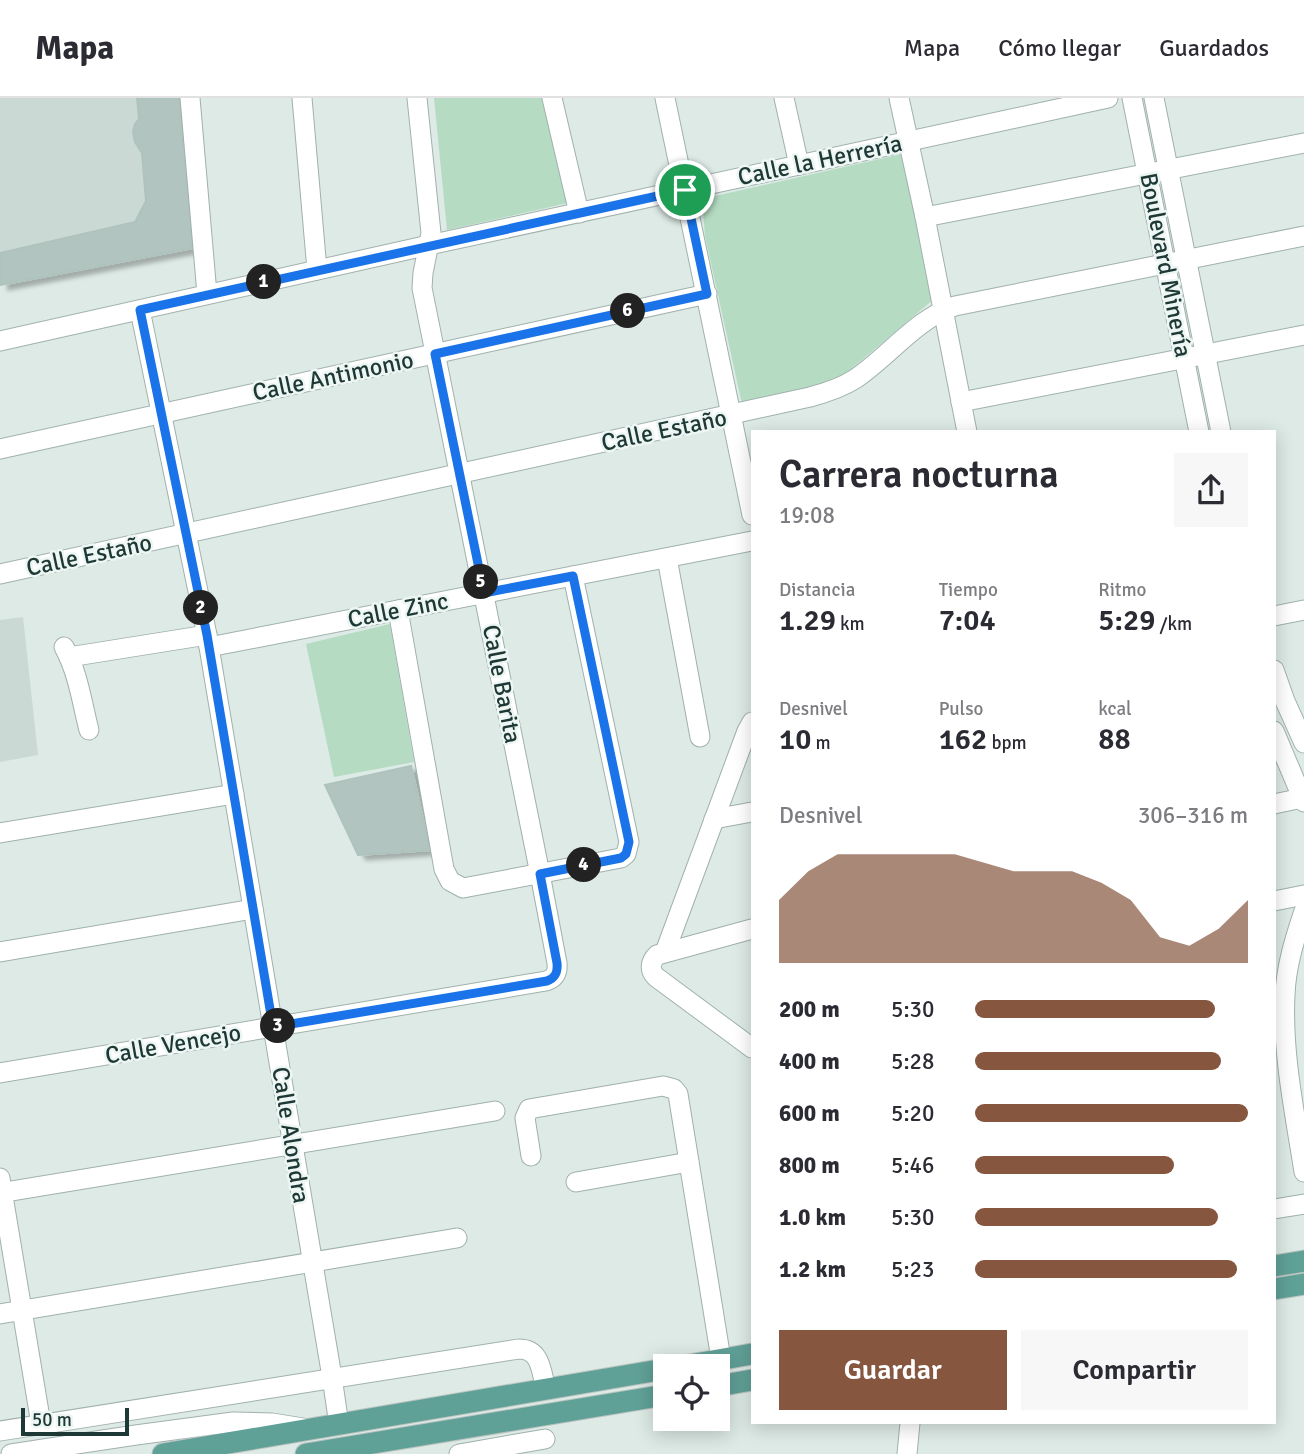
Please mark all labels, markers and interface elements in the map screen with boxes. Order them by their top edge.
text: Mapa [35,28,114,69]
text: Mapa [904,33,960,63]
text: Cómo llegar [998,33,1121,63]
text: Guardados [1159,33,1269,63]
street label: Calle la Herrería [735,128,905,192]
pin [655,160,715,220]
street label: Boulevard Minería [1133,170,1199,360]
icon: arrive [666,171,704,209]
pin: 1 [246,264,282,300]
text: 1 [258,269,269,293]
pin: 6 [610,294,646,328]
text: 6 [622,298,633,322]
street label: Calle Antimonio [250,344,416,408]
street label: Calle Estaño [598,402,730,458]
text: Carrera nocturna [779,451,1059,498]
button: share [1174,453,1248,527]
text: 19:08 [779,501,835,530]
street label: Calle Estaño [23,527,155,583]
pin: 5 [463,564,498,600]
text: 5 [475,569,486,593]
text: Distancia [779,578,855,602]
text: Tiempo [939,578,998,602]
text: Ritmo [1098,578,1146,602]
street label: Calle Zinc [345,586,451,634]
pin: 2 [184,590,218,626]
text: 2 [195,595,206,619]
text: 1.29 [779,602,836,639]
text: 7:04 [939,602,996,639]
text: 5:29 [1098,602,1155,639]
text: km [836,612,865,636]
text: /km [1155,612,1192,636]
street label: Calle Barita [476,622,528,746]
text: Desnivel [779,697,848,721]
text: Pulso [939,697,983,721]
text: kcal [1098,697,1132,721]
text: 10 [779,721,811,758]
text: 162 [939,721,987,758]
text: 88 [1098,721,1131,758]
text: m [811,731,831,755]
text: bpm [987,731,1027,755]
text: Desnivel [779,801,862,830]
text: 306–316 m [1138,801,1248,830]
pin: 4 [566,848,602,882]
text: 4 [578,852,589,876]
text: 200 m [779,995,840,1024]
text: 5:30 [891,995,934,1024]
pin: 3 [260,1009,296,1044]
text: 3 [272,1013,283,1037]
street label: Calle Vencejo [103,1017,243,1071]
text: 400 m [779,1047,840,1076]
text: 5:28 [891,1047,934,1076]
street label: Calle Alondra [265,1065,317,1205]
text: 600 m [779,1099,840,1128]
text: 5:20 [891,1099,934,1128]
text: 800 m [779,1151,840,1180]
text: 5:46 [891,1151,934,1180]
text: 1.0 km [779,1203,846,1232]
text: 5:30 [891,1203,934,1232]
text: 1.2 km [779,1255,846,1284]
text: 5:23 [891,1255,934,1284]
button: Guardar [779,1330,1007,1410]
button: Compartir [1021,1330,1248,1410]
map controls [653,1354,730,1431]
button: locate [653,1354,730,1431]
scale bar [21,1405,130,1437]
text: 50 m [32,1408,72,1432]

